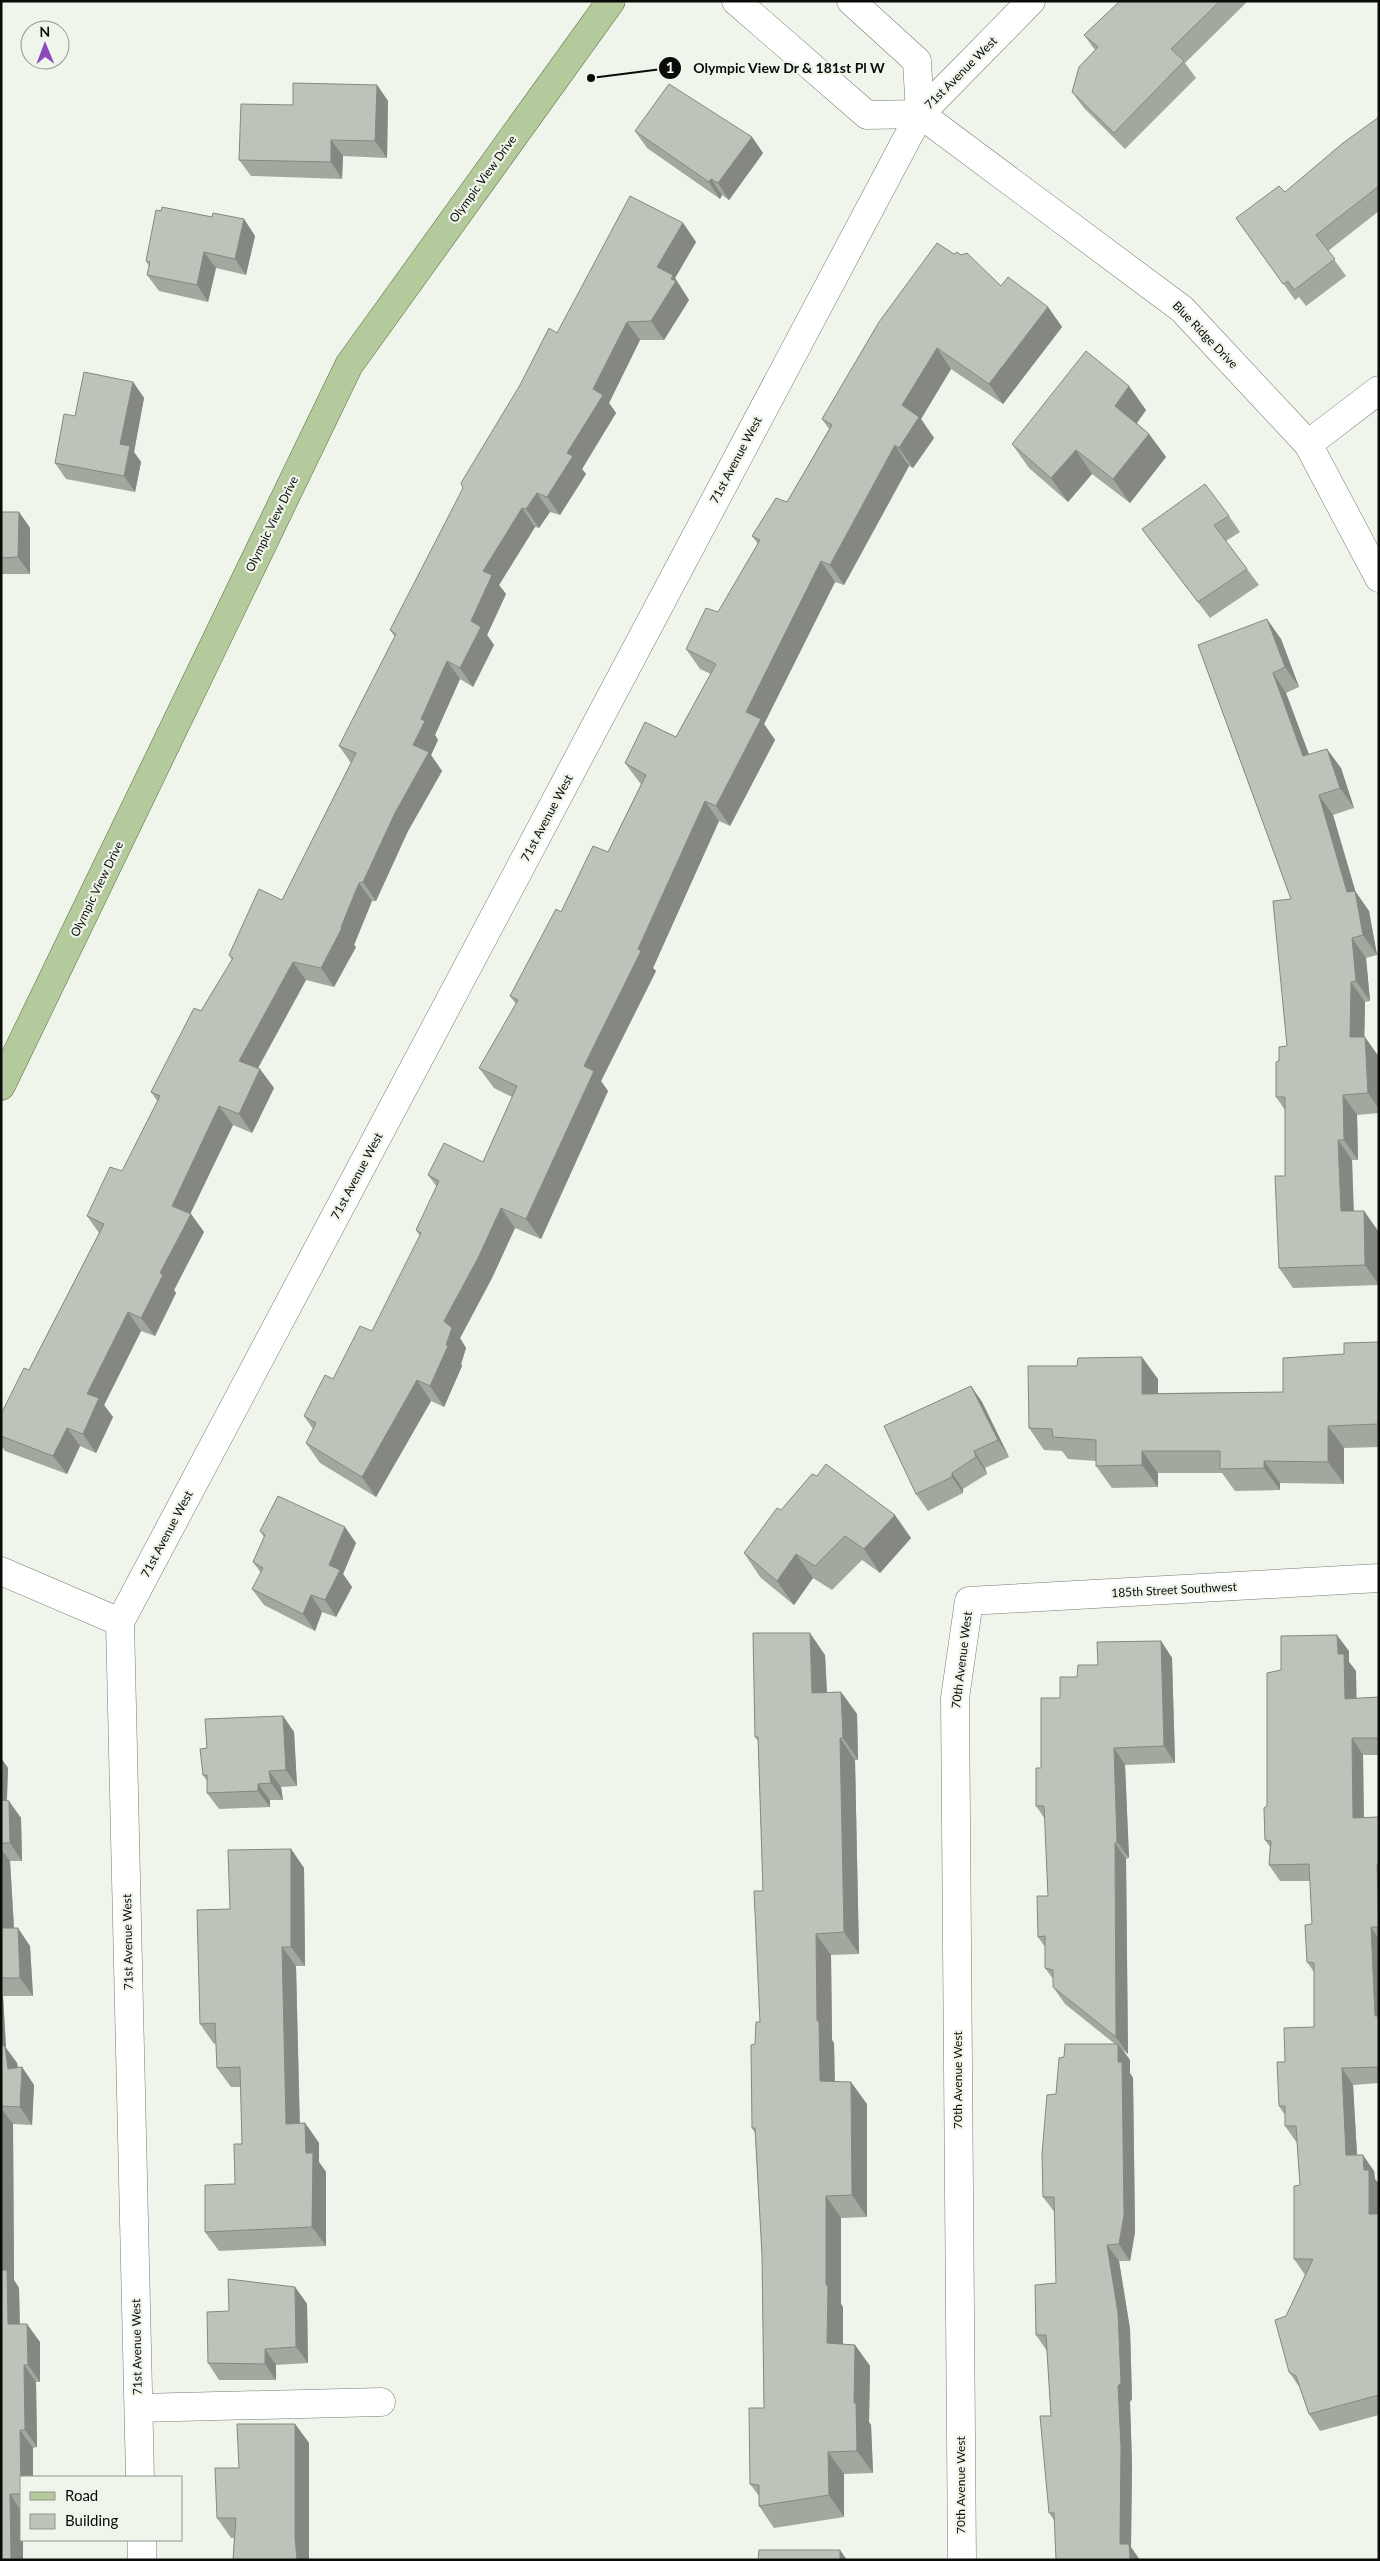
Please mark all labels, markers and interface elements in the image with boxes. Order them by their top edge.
north arrow [20,20,70,70]
text: N [39,23,50,40]
street label: 71st Avenue West [921,33,1000,112]
callout: Olympic View Dr & 181st Pl W [657,53,895,82]
text: 1 [666,58,674,76]
text: Olympic View Dr & 181st Pl W [693,59,885,76]
street label: Olympic View Drive [446,132,519,225]
street label: Blue Ridge Drive [1169,298,1241,371]
street label: 71st Avenue West [706,413,765,506]
street label: Olympic View Drive [242,474,301,574]
street label: 71st Avenue West [517,771,576,864]
street label: Olympic View Drive [67,839,126,939]
street label: 71st Avenue West [327,1129,386,1222]
street label: 71st Avenue West [137,1487,196,1580]
street label: 185th Street Southwest [1111,1579,1238,1600]
street label: 70th Avenue West [948,1610,975,1709]
street label: 71st Avenue West [119,1893,136,1990]
street label: 70th Avenue West [950,2030,965,2129]
street label: 71st Avenue West [128,2298,145,2395]
street label: 70th Avenue West [953,2435,968,2534]
legend [20,2476,182,2541]
text: Road [65,2486,98,2504]
text: Building [65,2511,118,2529]

